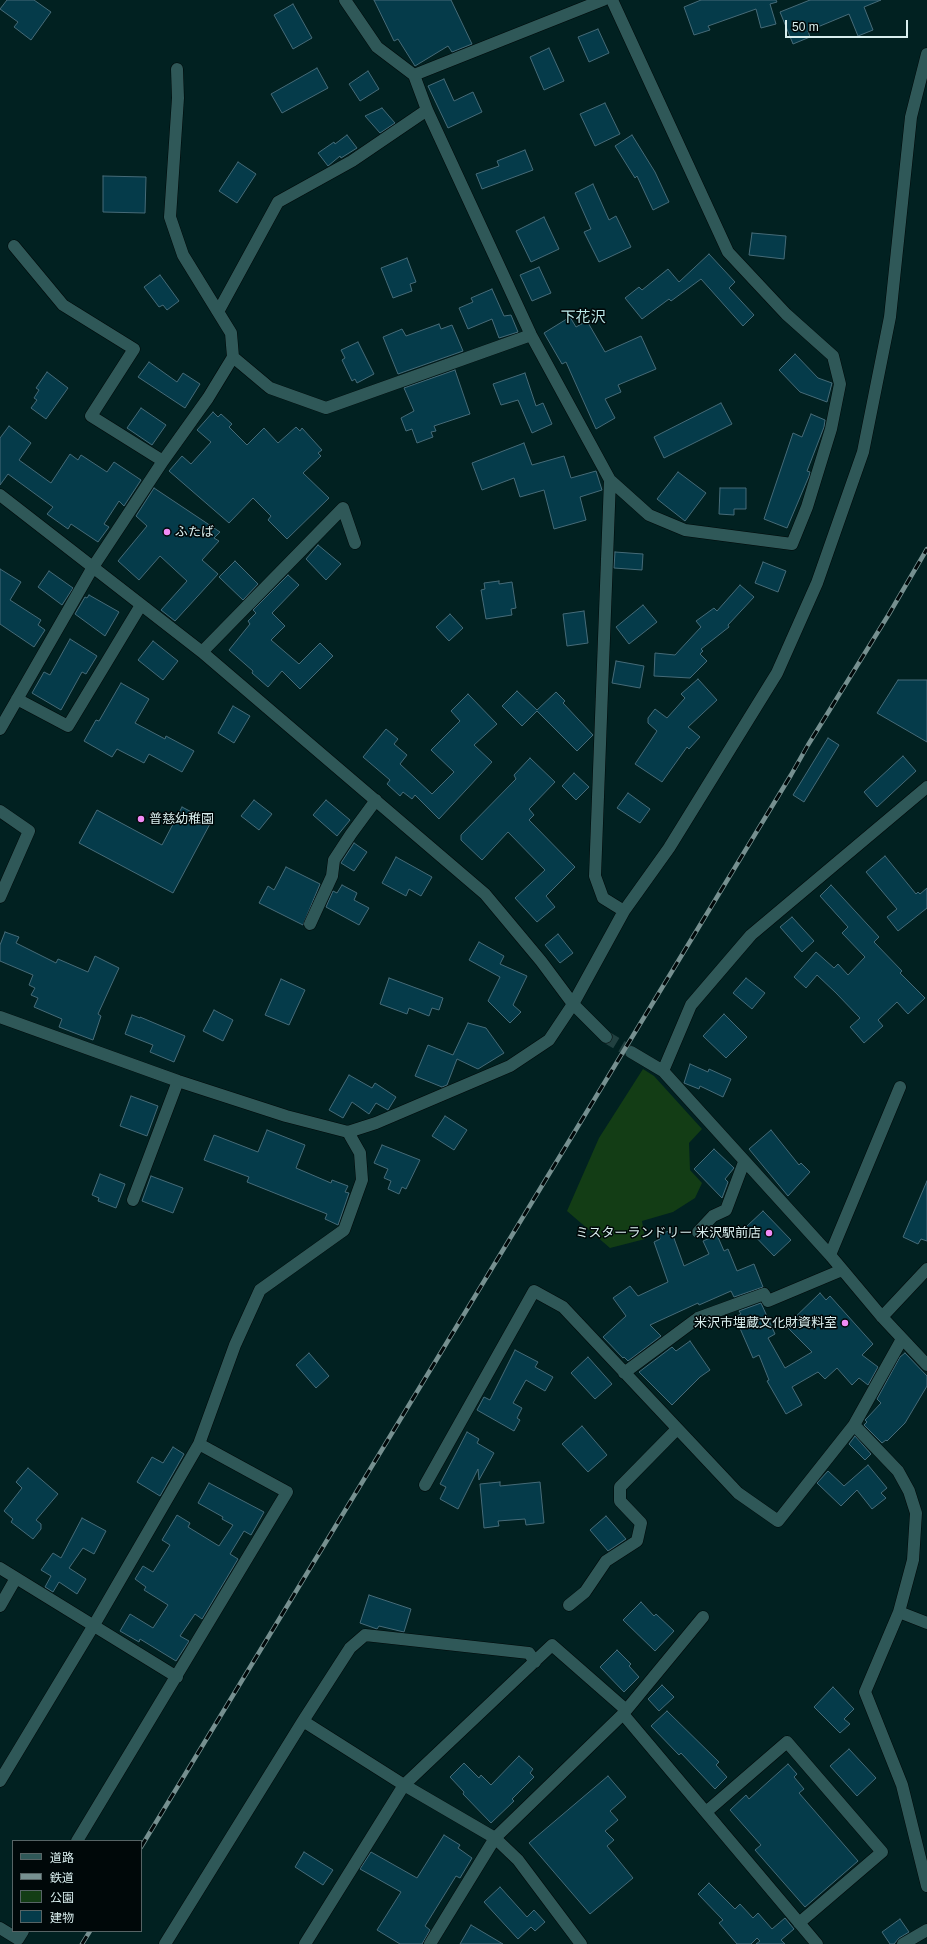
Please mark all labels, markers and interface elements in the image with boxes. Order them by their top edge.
scale bar [787,12,910,38]
text: 50 m [792,20,819,34]
district label: 下花沢 [561,309,605,327]
place label: ふたば [175,524,214,540]
marker: ふたば [162,527,172,537]
place label: 普慈幼稚園 [149,811,214,827]
marker: 普慈幼稚園 [136,814,146,824]
place label: ミスターランドリー 米沢駅前店 [575,1225,761,1241]
marker: ミスターランドリー 米沢駅前店 [764,1228,774,1238]
place label: 米沢市埋蔵文化財資料室 [694,1315,837,1331]
marker: 米沢市埋蔵文化財資料室 [840,1318,850,1328]
legend [12,1840,142,1932]
text: 道路 [50,1851,74,1865]
text: 鉄道 [50,1871,74,1885]
text: 公園 [50,1891,74,1905]
text: 建物 [50,1911,74,1925]

